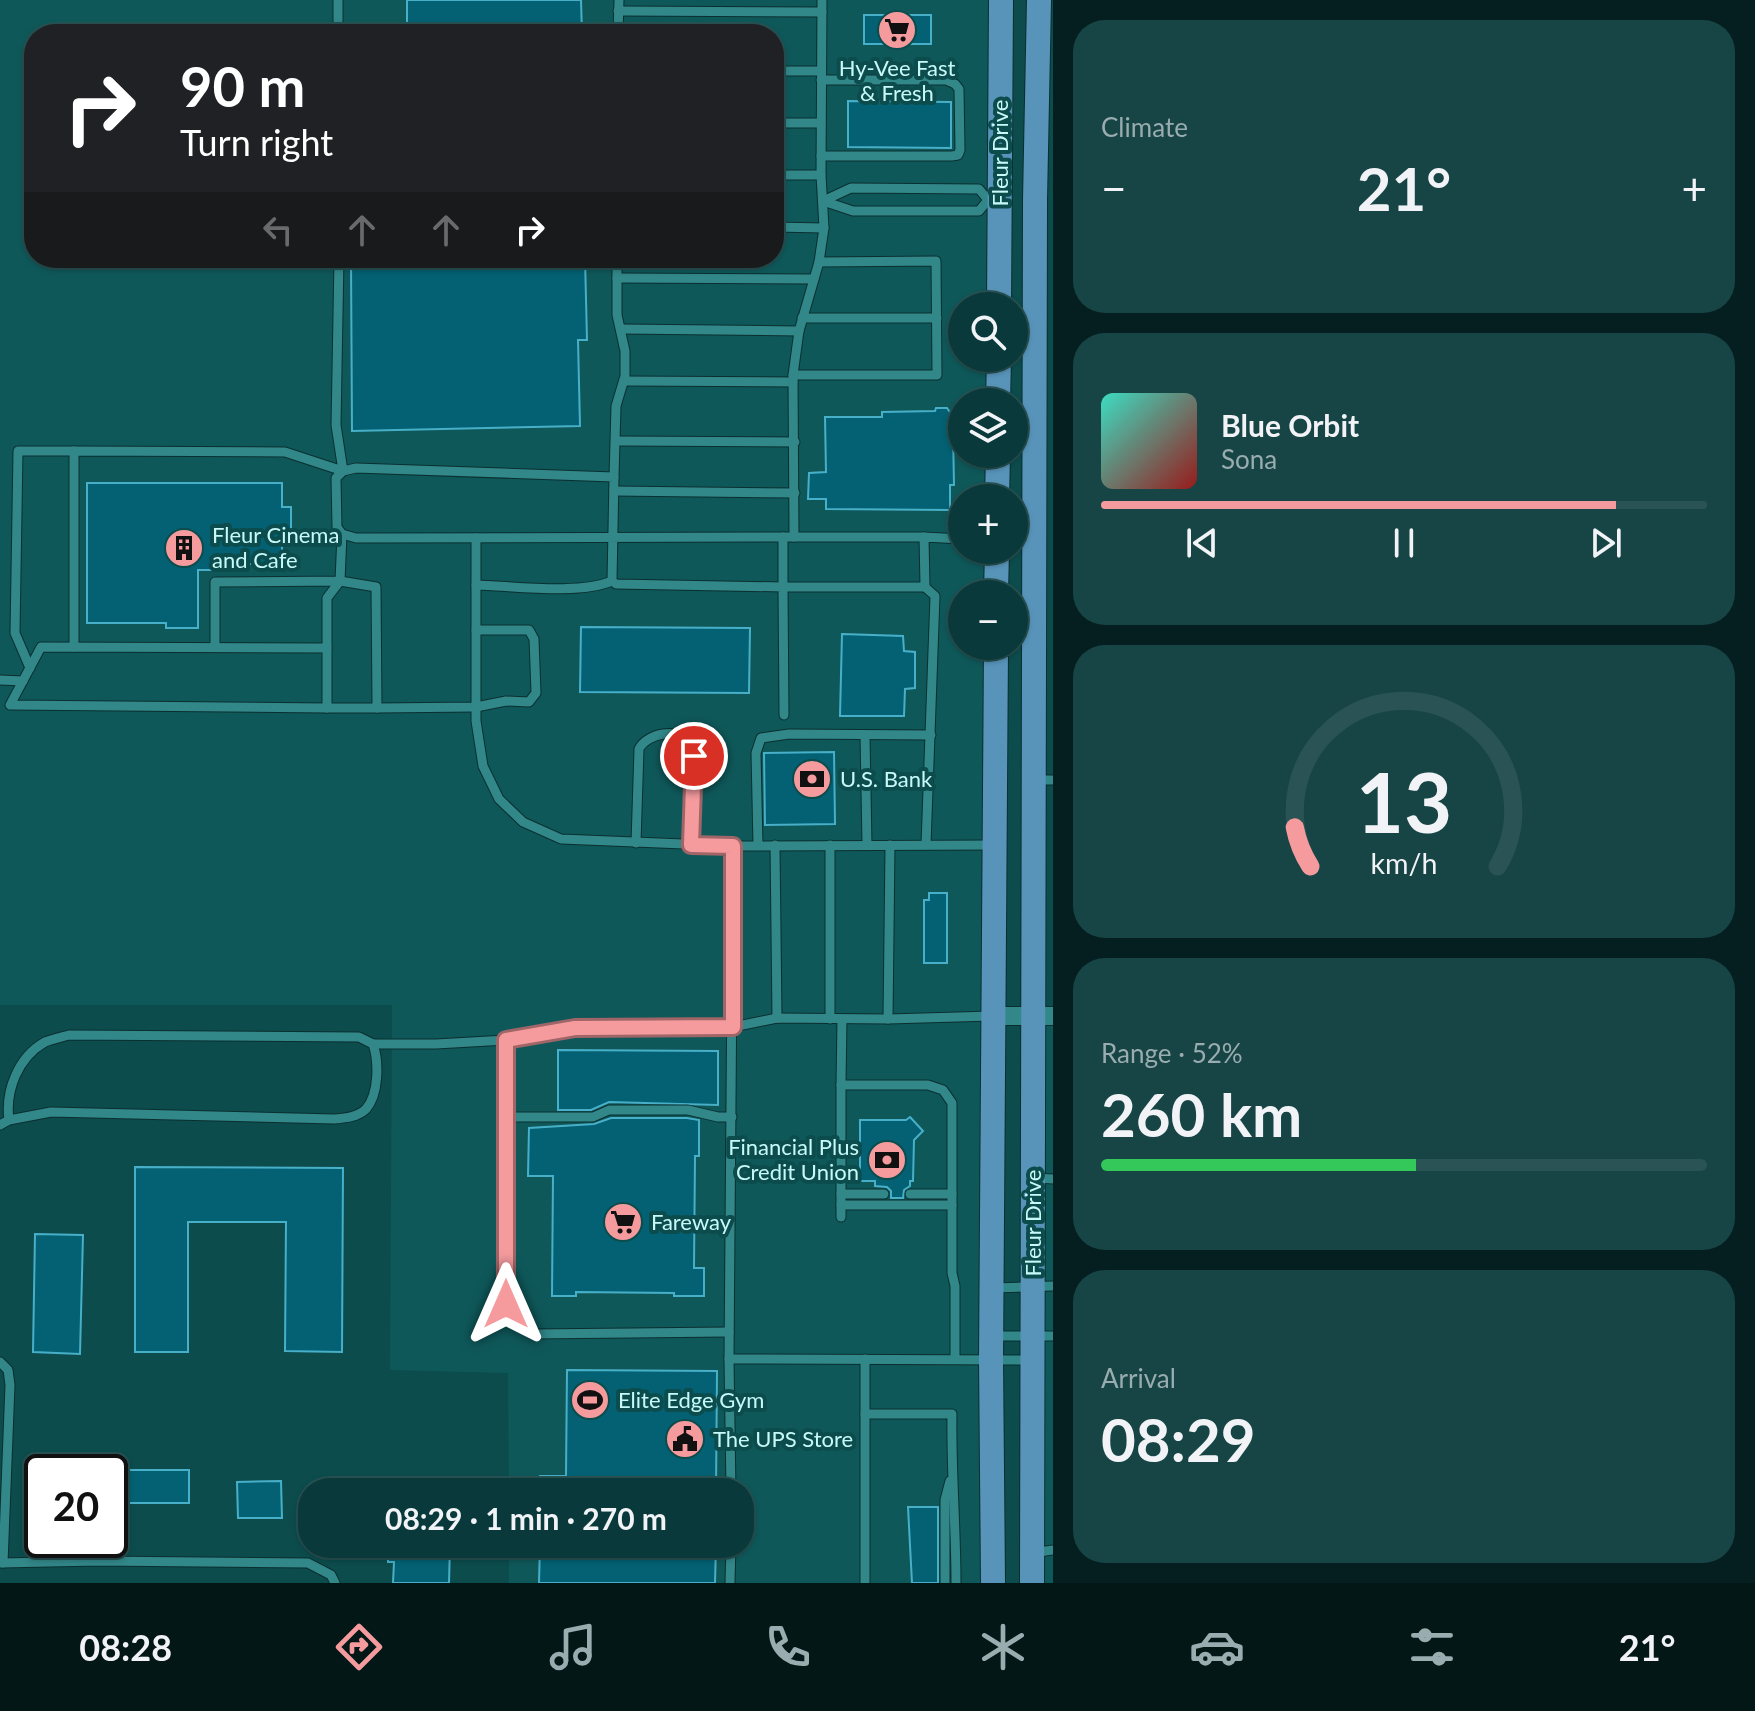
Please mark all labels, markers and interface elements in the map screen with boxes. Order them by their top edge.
supermarket icon: Hy-Vee Fast & Fresh [876,9,918,51]
text: 90 m [180,52,305,119]
place label: Hy-Vee Fast & Fresh [839,54,955,106]
icon: right [48,56,152,160]
street label: Fleur Drive [986,100,1013,206]
text: Climate [1101,111,1188,143]
text: Turn right [180,120,333,164]
text: 21° [1357,152,1451,224]
text: − [1101,162,1127,214]
text: + [1681,162,1707,214]
icon: left [256,208,300,252]
icon: ahead [340,208,384,252]
icon: ahead [424,208,468,252]
icon: right [508,208,552,252]
map controls [948,292,1028,660]
button: search [948,292,1028,372]
button: layers [948,388,1028,468]
text: Blue Orbit [1221,407,1359,443]
text: Sona [1221,443,1277,475]
button: + [948,484,1028,564]
place label: Fleur Cinema and Cafe [212,521,339,573]
icon: previous [1180,521,1224,565]
icon: pause [1382,521,1426,565]
icon: next [1584,521,1628,565]
building icon: Fleur Cinema and Cafe [163,527,205,569]
button: − [948,580,1028,660]
pin [660,722,728,790]
icon: arrive [672,734,716,778]
text: 13 [1356,751,1452,851]
bank icon: U.S. Bank [791,758,833,800]
place label: U.S. Bank [840,765,933,792]
text: km/h [1371,847,1437,881]
text: Range · 52% [1101,1037,1243,1069]
text: 260 km [1101,1078,1302,1150]
place label: Financial Plus Credit Union [728,1133,859,1185]
bank icon: Financial Plus Credit Union [866,1139,908,1181]
street label: Fleur Drive [1019,1170,1046,1276]
supermarket icon: Fareway [602,1201,644,1243]
place label: Fareway [651,1208,732,1235]
position arrow [464,1262,548,1346]
text: Arrival [1101,1362,1176,1394]
sports icon: Elite Edge Gym [569,1379,611,1421]
place label: Elite Edge Gym [618,1386,764,1413]
text: 08:29 [1101,1403,1256,1475]
public building icon: The UPS Store [664,1418,706,1460]
place label: The UPS Store [713,1425,853,1452]
speed limit sign: 20 [24,1454,128,1558]
text: 08:29 · 1 min · 270 m [385,1500,667,1536]
icon: directions [331,1619,387,1675]
icon: music [545,1619,601,1675]
icon: phone [760,1619,816,1675]
icon: climate [975,1619,1031,1675]
icon: car [1189,1619,1245,1675]
icon: filters [1404,1619,1460,1675]
text: 08:28 [79,1625,172,1669]
text: 21° [1619,1625,1676,1669]

